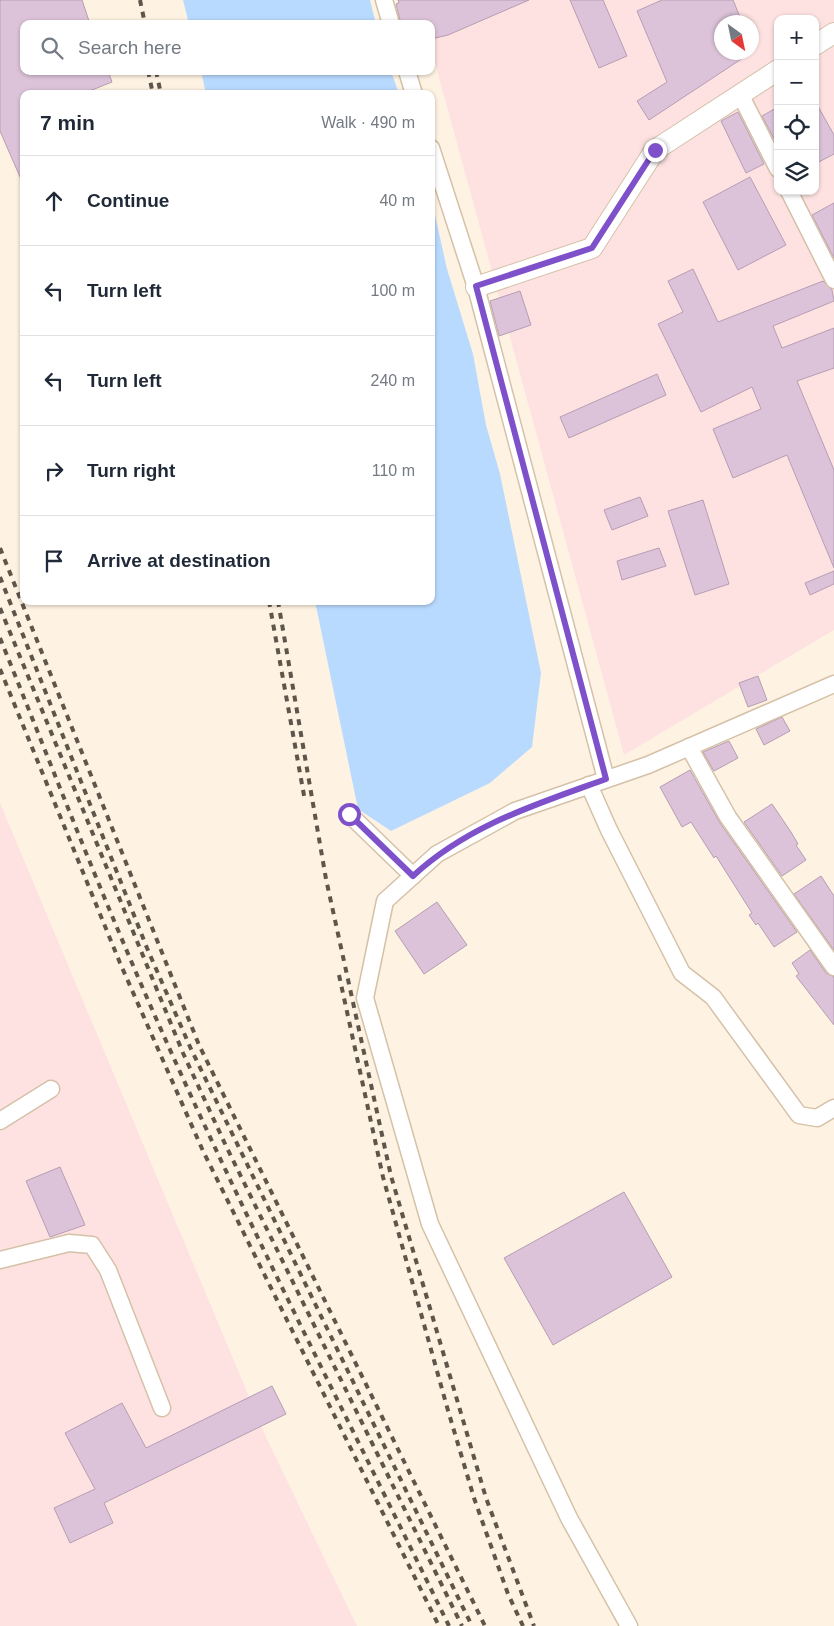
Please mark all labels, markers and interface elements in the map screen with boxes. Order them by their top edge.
north arrow [714,15,759,60]
map controls [774,15,819,195]
button: + [774,15,819,60]
search box [20,20,435,75]
icon: search [38,34,66,62]
text: Search here [78,37,182,58]
button: − [774,60,819,105]
button: locate [774,105,819,150]
text: 7 min [40,111,95,134]
text: Walk · 490 m [321,114,415,131]
route end [644,139,667,162]
button: layers [774,150,819,195]
icon: ahead [40,187,68,215]
text: Continue [87,190,169,211]
text: 40 m [379,192,415,209]
icon: left [40,277,68,305]
text: Turn left [87,280,162,301]
text: 100 m [371,282,415,299]
icon: left [40,367,68,395]
text: Turn left [87,370,162,391]
text: 240 m [371,372,415,389]
icon: right [40,457,68,485]
text: Turn right [87,460,175,481]
text: 110 m [372,462,415,479]
icon: arrive [40,547,68,575]
text: Arrive at destination [87,550,271,571]
route start [338,803,361,826]

